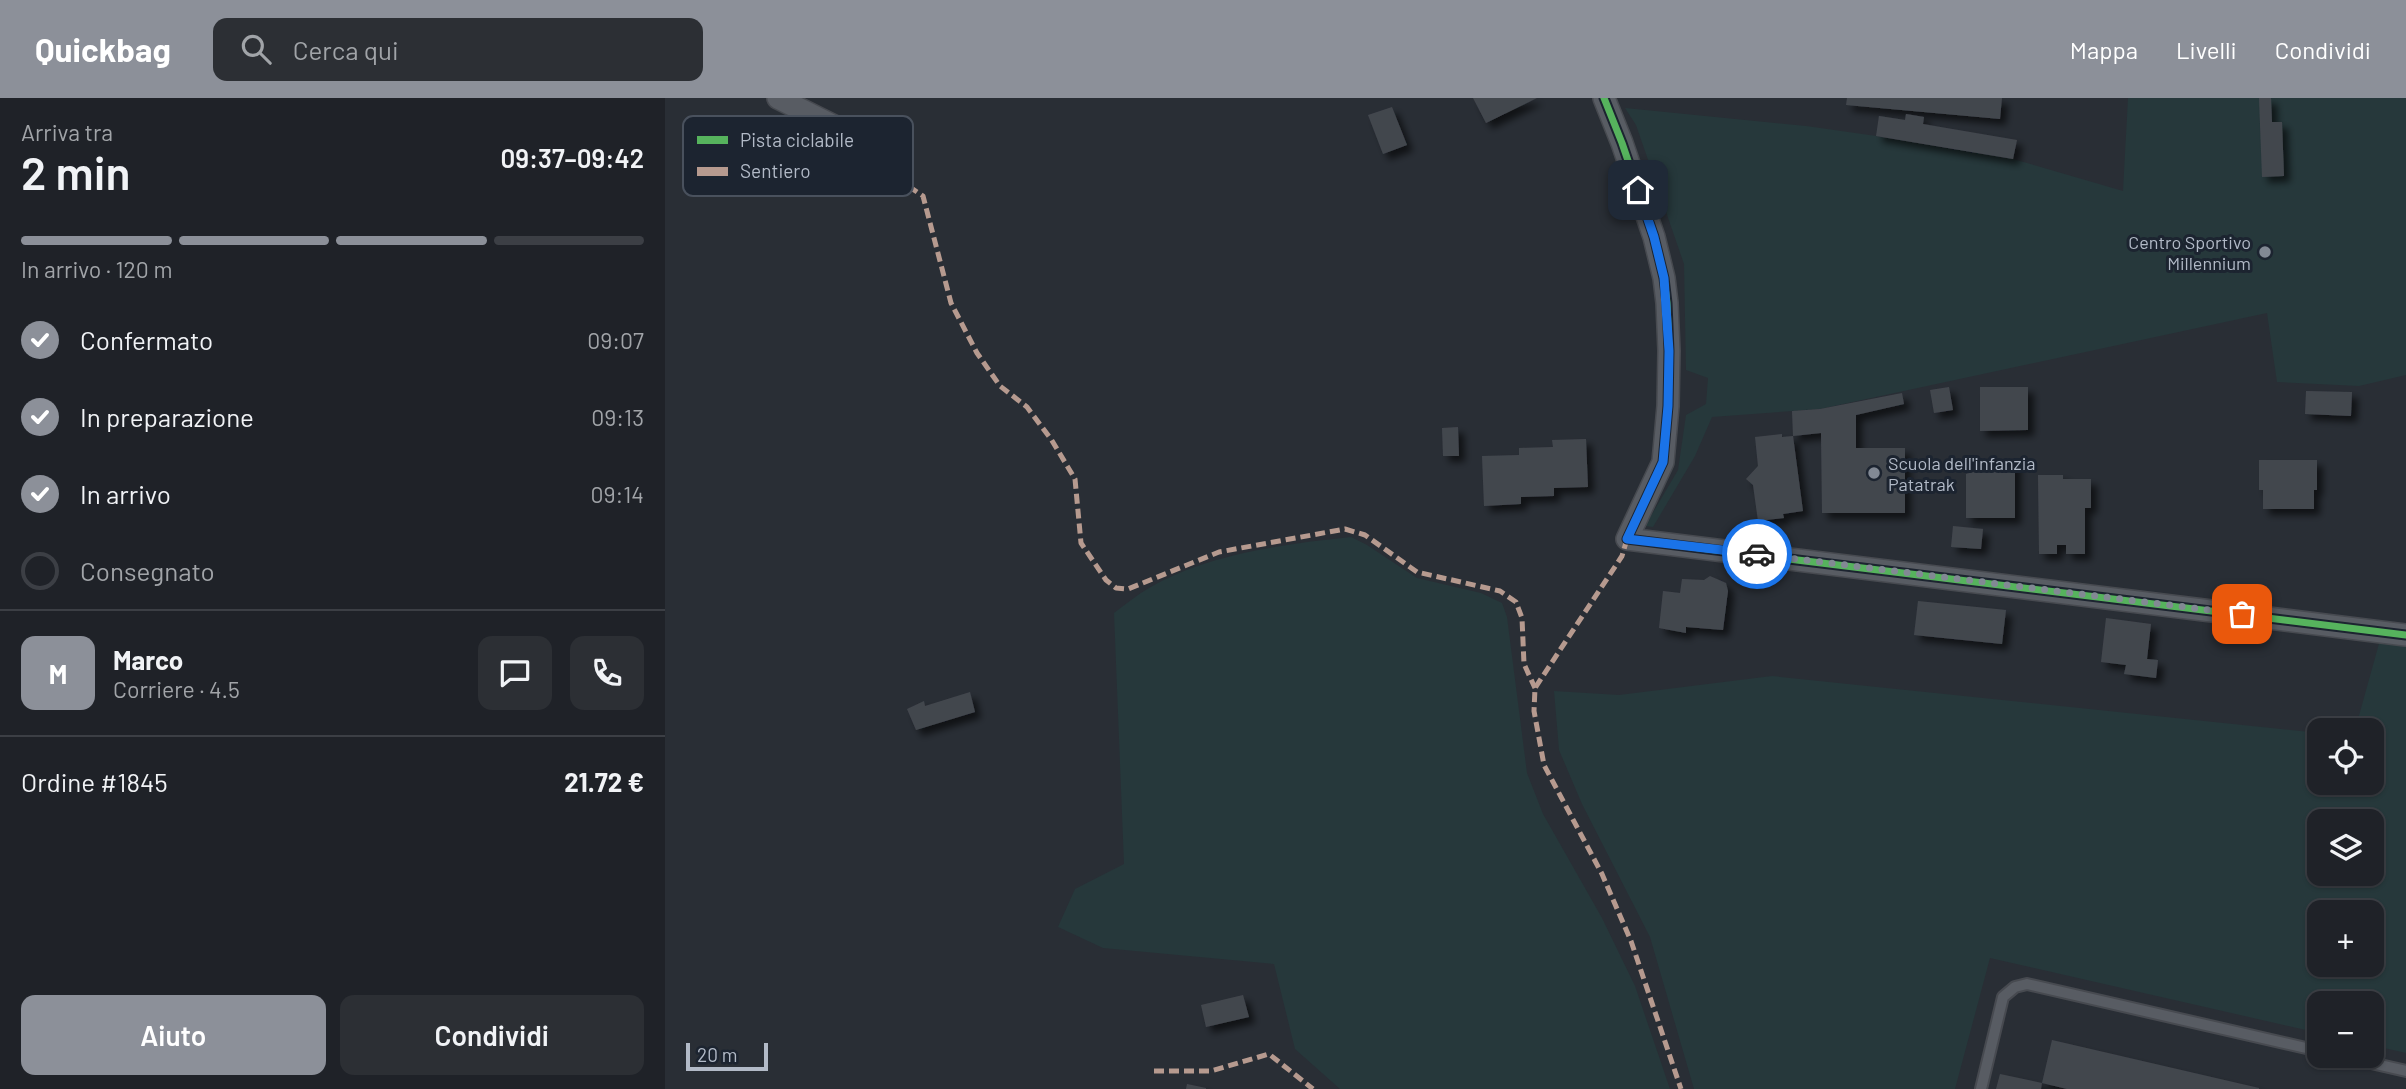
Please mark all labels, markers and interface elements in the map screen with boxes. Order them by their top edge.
search box [213,18,703,81]
text: Quickbag [35,29,171,69]
icon: search [237,30,275,68]
text: Cerca qui [293,34,399,65]
text: Mappa [2070,35,2138,64]
text: Livelli [2176,35,2237,64]
text: Condividi [2275,35,2371,64]
legend [683,116,913,196]
text: Arriva tra [21,118,113,146]
text: Pista ciclabile [740,128,854,151]
text: 09:37–09:42 [500,142,644,173]
text: 2 min [21,144,130,199]
text: Sentiero [740,159,811,182]
pin [1608,160,1668,220]
icon: home [1619,171,1657,209]
place label: Centro Sportivo Millennium [2128,231,2251,274]
marker: Centro Sportivo Millennium [2257,244,2273,260]
text: In arrivo · 120 m [21,255,172,283]
icon: check [21,321,59,359]
text: Confermato [80,324,213,355]
text: 09:07 [587,326,644,354]
icon: check [21,398,59,436]
text: In preparazione [80,401,254,432]
text: 09:13 [591,403,644,431]
place label: Scuola dell'infanzia Patatrak [1888,452,2035,495]
marker: Scuola dell'infanzia Patatrak [1866,465,1882,481]
icon: check [21,475,59,513]
text: In arrivo [80,478,171,509]
text: 09:14 [591,480,644,508]
courier [1722,519,1792,589]
icon: car [1738,535,1776,573]
text: Consegnato [80,555,215,586]
pin [2212,584,2272,644]
icon: bag [2223,595,2261,633]
button: chat [478,636,552,710]
button: phone [570,636,644,710]
text: Marco [113,644,183,675]
text: M [49,658,67,689]
text: Corriere · 4.5 [113,675,240,703]
map controls [2307,718,2384,1068]
button: locate [2307,718,2384,795]
text: Ordine #1845 [21,766,168,797]
text: 21.72 € [564,766,644,797]
button: layers [2307,809,2384,886]
button: + [2307,900,2384,977]
button: − [2307,991,2384,1068]
button: Aiuto [21,995,326,1075]
button: Condividi [340,995,644,1075]
scale bar [686,1040,768,1072]
text: 20 m [697,1043,737,1066]

